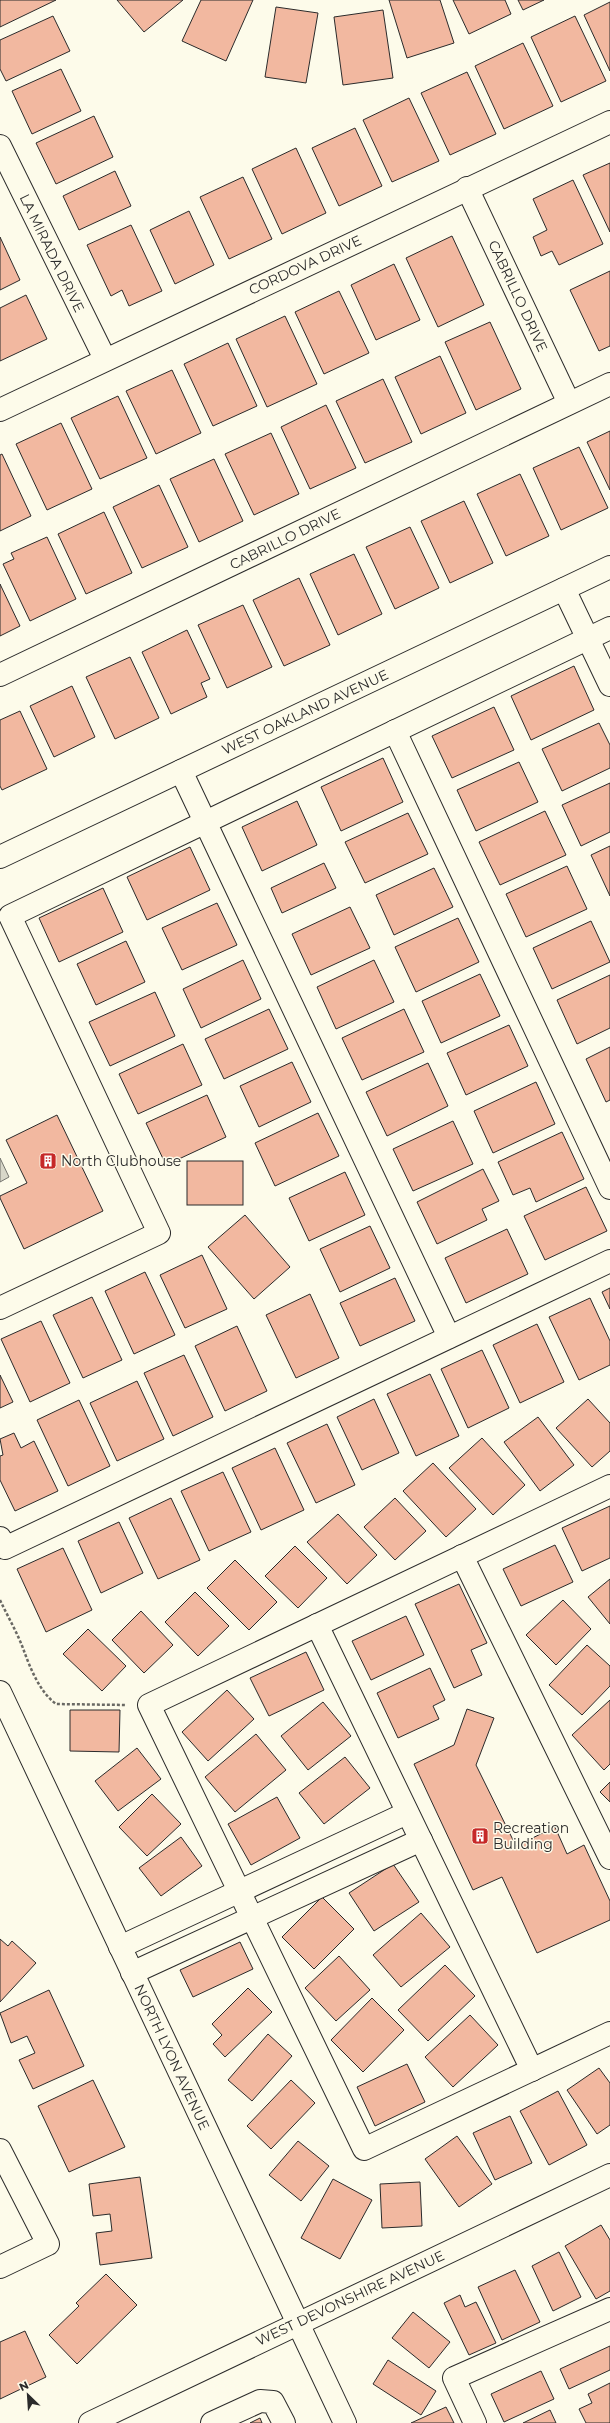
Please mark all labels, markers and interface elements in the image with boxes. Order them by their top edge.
street label: LA MIRADA DRIVE [16,191,88,315]
street label: CORDOVA DRIVE [246,231,364,299]
street label: CABRILLO DRIVE [484,237,552,355]
street label: CABRILLO DRIVE [227,504,343,574]
street label: WEST OAKLAND AVENUE [219,665,391,759]
building icon: North Clubhouse [38,1151,58,1171]
place label: North Clubhouse [61,1152,181,1170]
place label: Recreation Building [493,1819,569,1853]
building icon: Recreation Building [470,1826,490,1846]
street label: NORTH LYON AVENUE [130,1981,214,2133]
street label: WEST DEVONSHIRE AVENUE [253,2246,447,2350]
north arrow [8,2375,48,2415]
text: N [17,2378,31,2394]

